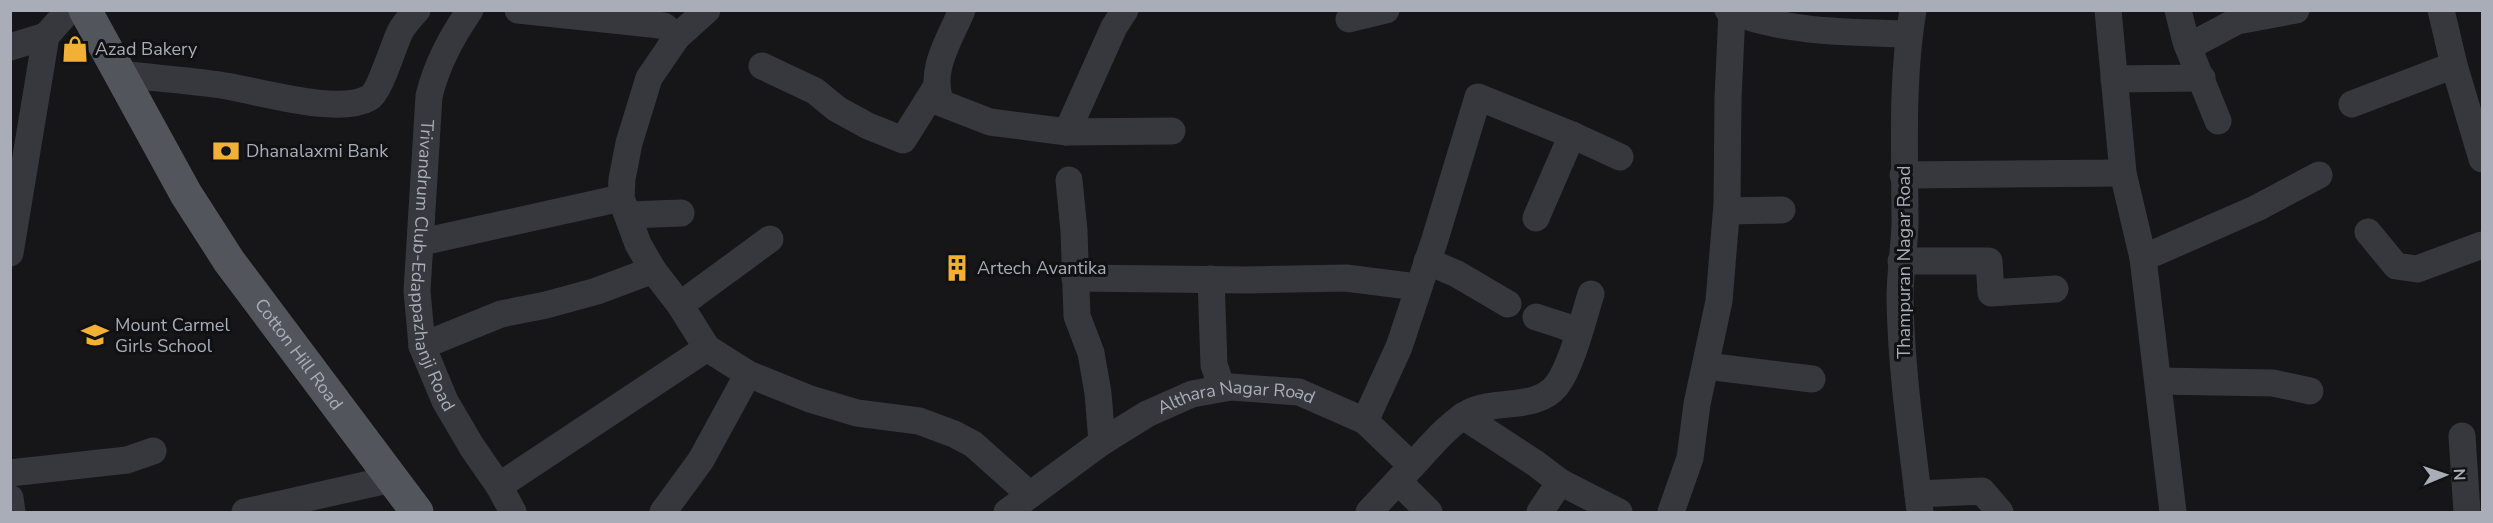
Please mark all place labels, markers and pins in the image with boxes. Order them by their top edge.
shop icon: Azad Bakery [60,34,90,64]
place label: Azad Bakery [95,37,198,61]
bank icon: Dhanalaxmi Bank [211,136,241,166]
place label: Dhanalaxmi Bank [246,139,389,163]
building icon: Artech Avantika [942,253,972,283]
place label: Artech Avantika [977,256,1106,280]
place label: Mount Carmel Girls School [115,313,230,358]
school or university icon: Mount Carmel Girls School [80,320,110,350]

